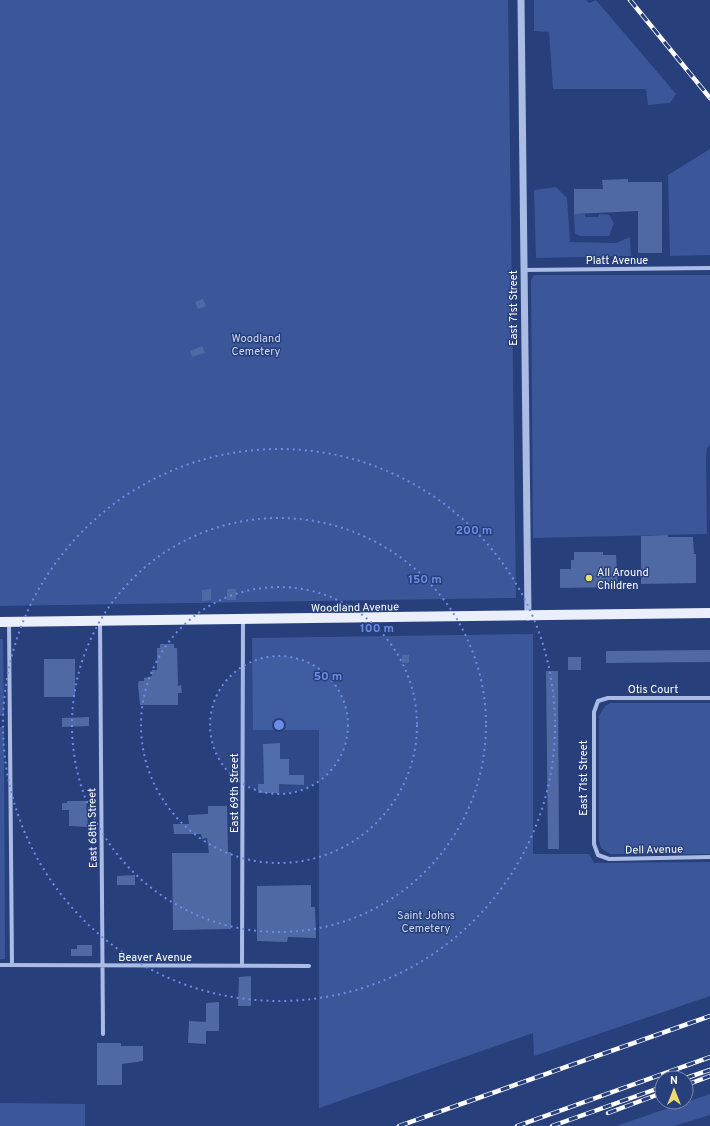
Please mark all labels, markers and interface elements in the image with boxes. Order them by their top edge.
street label: Platt Avenue [586,254,648,268]
street label: East 71st Street [507,270,521,346]
park label: Woodland Cemetery [231,332,281,359]
text: 200 m [456,523,492,539]
place label: All Around Children [597,566,649,593]
text: 150 m [408,572,442,588]
marker: All Around Children [584,573,594,583]
street label: Woodland Avenue [311,600,399,616]
text: 100 m [360,621,394,637]
text: 50 m [314,669,342,685]
street label: Otis Court [628,683,678,697]
centre of rings [272,718,286,732]
street label: East 71st Street [577,740,591,816]
street label: East 69th Street [228,753,242,833]
street label: East 68th Street [85,788,101,868]
street label: Dell Avenue [625,842,683,858]
park label: Saint Johns Cemetery [397,909,455,936]
street label: Beaver Avenue [118,951,192,965]
north arrow [654,1070,694,1110]
text: N [670,1074,678,1088]

